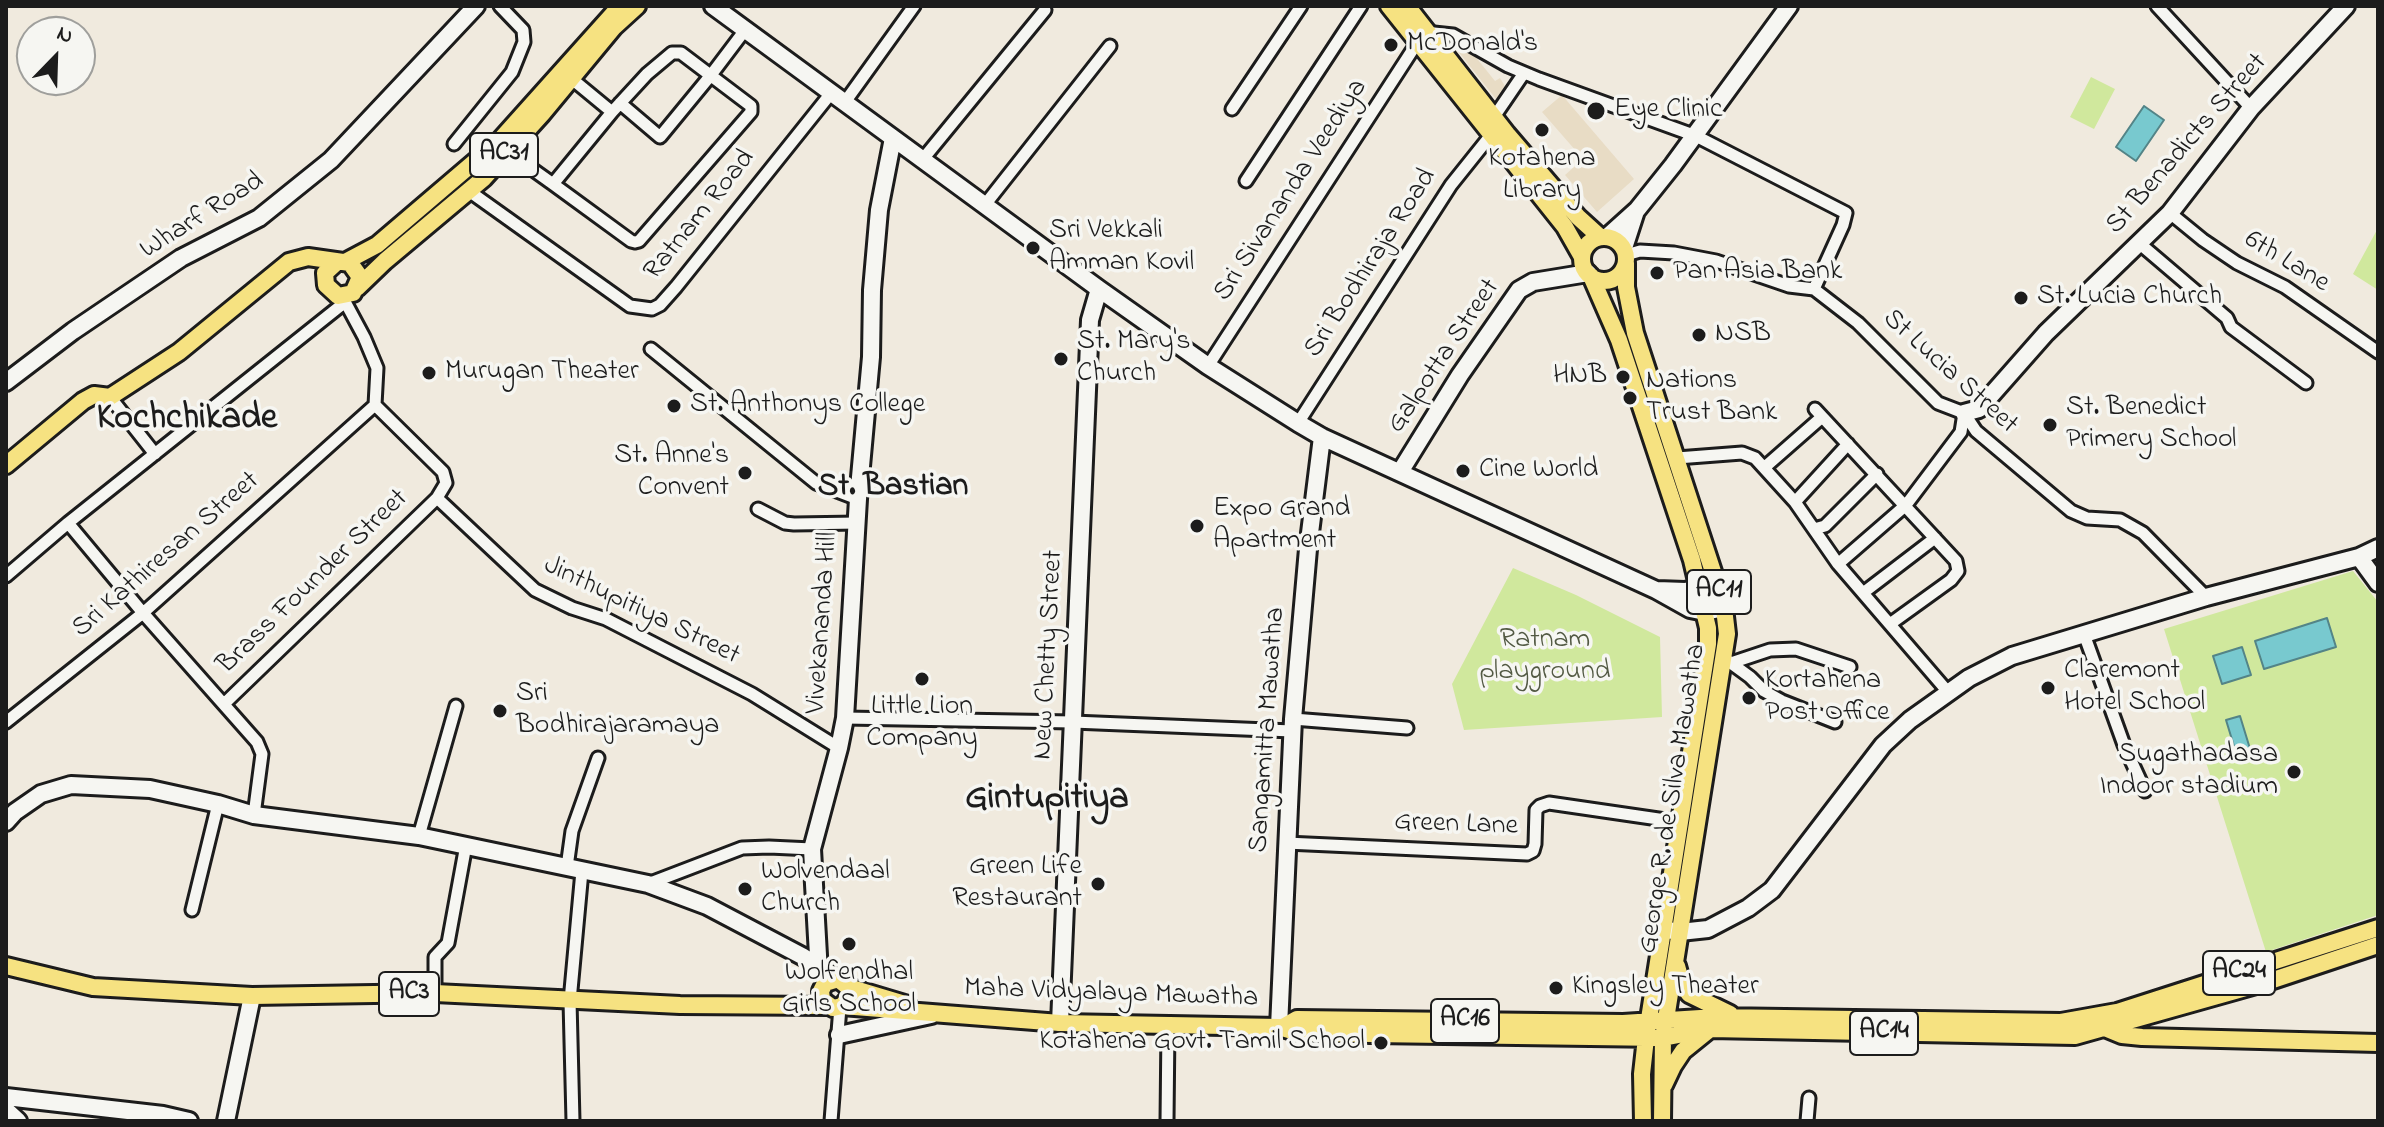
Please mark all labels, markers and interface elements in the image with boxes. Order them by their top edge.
north arrow [16,16,96,96]
text: N [51,18,78,53]
place label: McDonald's [1407,28,1538,62]
marker: McDonald's [1382,36,1400,54]
street label: St Benadicts Street [2100,48,2276,242]
street label: Sri Sivananda Veediya [1208,74,1376,308]
place label: Eye Clinic [1614,94,1722,128]
marker: Eye Clinic [1585,100,1607,122]
marker: Kotahena Library [1533,121,1551,139]
road number: AC31 [470,133,538,177]
place label: Kotahena Library [1488,143,1596,209]
street label: Ratnam Road [638,144,764,288]
street label: Sri Bodhiraja Road [1298,163,1446,365]
street label: Wharf Road [135,166,271,268]
place label: Sri Vekkali Amman Kovil [1049,215,1194,281]
street label: 6th Lane [2237,224,2335,302]
marker: Sri Vekkali Amman Kovil [1024,239,1042,257]
place label: Pan Asia Bank [1673,256,1842,290]
marker: Pan Asia Bank [1648,264,1666,282]
street label: Galpotta Street [1381,274,1509,440]
place label: St. Lucia Church [2037,281,2222,315]
marker: St. Lucia Church [2012,289,2030,307]
street label: St Lucia Street [1874,303,2024,443]
place label: NSB [1715,318,1771,352]
place label: St. Mary's Church [1077,326,1191,392]
marker: NSB [1690,326,1708,344]
marker: St. Mary's Church [1052,350,1070,368]
place label: Murugan Theater [445,356,639,390]
place label: HNB [1553,360,1607,394]
marker: Murugan Theater [420,364,438,382]
place label: Nations Trust Bank [1646,365,1777,431]
marker: HNB [1614,368,1632,386]
place label: St. Anthonys College [690,389,925,423]
marker: Nations Trust Bank [1621,389,1639,407]
place label: St. Benedict Primery School [2066,392,2236,458]
marker: St. Anthonys College [665,397,683,415]
district label: Kochchikade [97,399,277,443]
marker: St. Benedict Primery School [2041,416,2059,434]
place label: St. Anne's Convent [614,440,729,506]
place label: Cine World [1479,454,1598,488]
marker: Cine World [1454,462,1472,480]
marker: St. Anne's Convent [736,464,754,482]
street label: Sri Kathiresan Street [67,466,267,646]
district label: St. Bastian [818,470,968,508]
street label: Brass Founder Street [211,483,417,683]
place label: Expo Grand Apartment [1213,493,1350,559]
marker: Expo Grand Apartment [1188,517,1206,535]
street label: Vivekananda Hill [801,531,847,715]
street label: New Chetty Street [1028,549,1072,761]
street label: Jinthupitiya Street [537,550,745,674]
road number: AC11 [1687,570,1751,614]
street label: Sangamitta Mawatha [1244,606,1294,854]
park label: Ratnam playground [1479,624,1611,690]
street label: George R. de Silva Mawatha [1633,642,1715,956]
place label: Claremont Hotel School [2064,655,2205,721]
place label: Kortahena Post Office [1765,665,1890,731]
marker: Little Lion Company [913,670,931,688]
place label: Sri Bodhirajaramaya [516,678,719,744]
marker: Claremont Hotel School [2039,679,2057,697]
marker: Kortahena Post Office [1740,689,1758,707]
place label: Little Lion Company [866,691,978,757]
marker: Sri Bodhirajaramaya [491,702,509,720]
place label: Sugathadasa Indoor stadium [2100,739,2278,805]
marker: Sugathadasa Indoor stadium [2285,763,2303,781]
district label: Gintupitiya [965,779,1129,823]
street label: Green Lane [1393,807,1519,845]
place label: Green Life Restaurant [952,851,1082,917]
place label: Wolvendaal Church [761,856,890,922]
marker: Green Life Restaurant [1089,875,1107,893]
marker: Wolvendaal Church [736,880,754,898]
marker: Wolfendhal Girls School [840,935,858,953]
road number: AC24 [2203,951,2275,995]
place label: Wolfendhal Girls School [782,957,916,1023]
place label: Kingsley Theater [1572,971,1759,1005]
road number: AC3 [379,972,439,1016]
street label: Maha Vidyalaya Mawatha [963,973,1259,1017]
marker: Kingsley Theater [1547,979,1565,997]
road number: AC16 [1431,999,1499,1043]
road number: AC14 [1850,1011,1918,1055]
place label: Kotahena Govt. Tamil School [1039,1026,1365,1060]
marker: Kotahena Govt. Tamil School [1372,1034,1390,1052]

